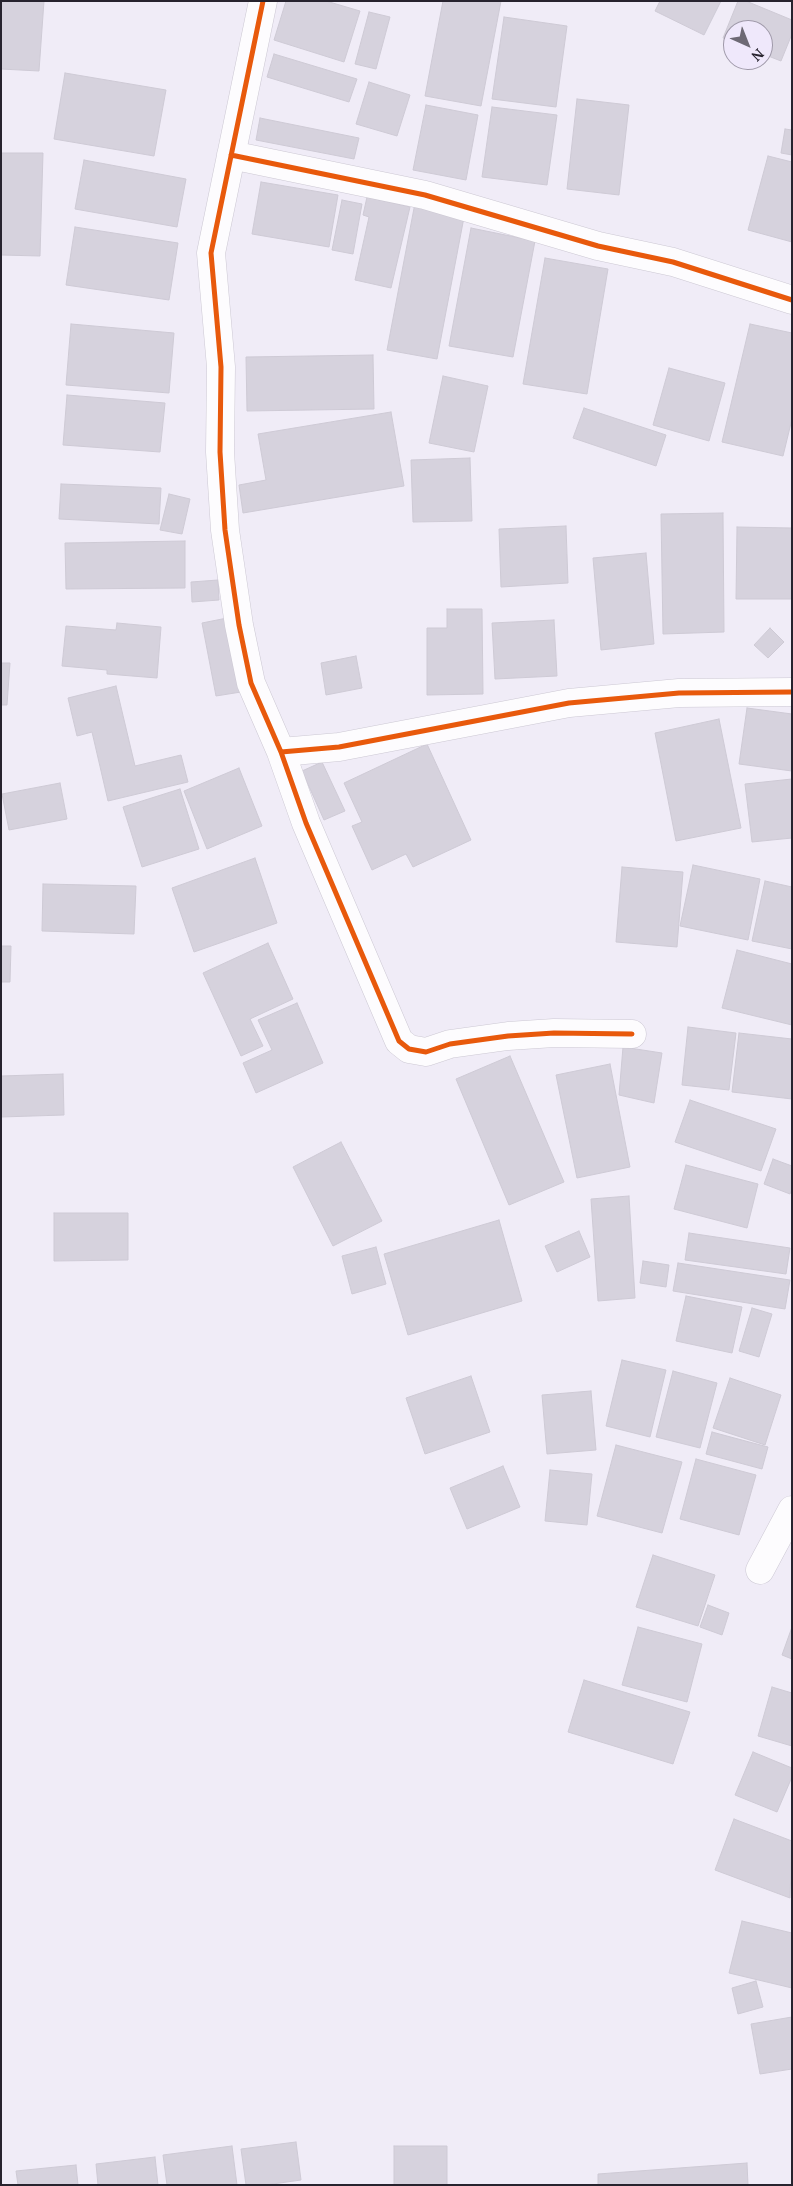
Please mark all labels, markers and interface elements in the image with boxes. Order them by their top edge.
north arrow [723,20,773,70]
text: N [748,45,768,66]

